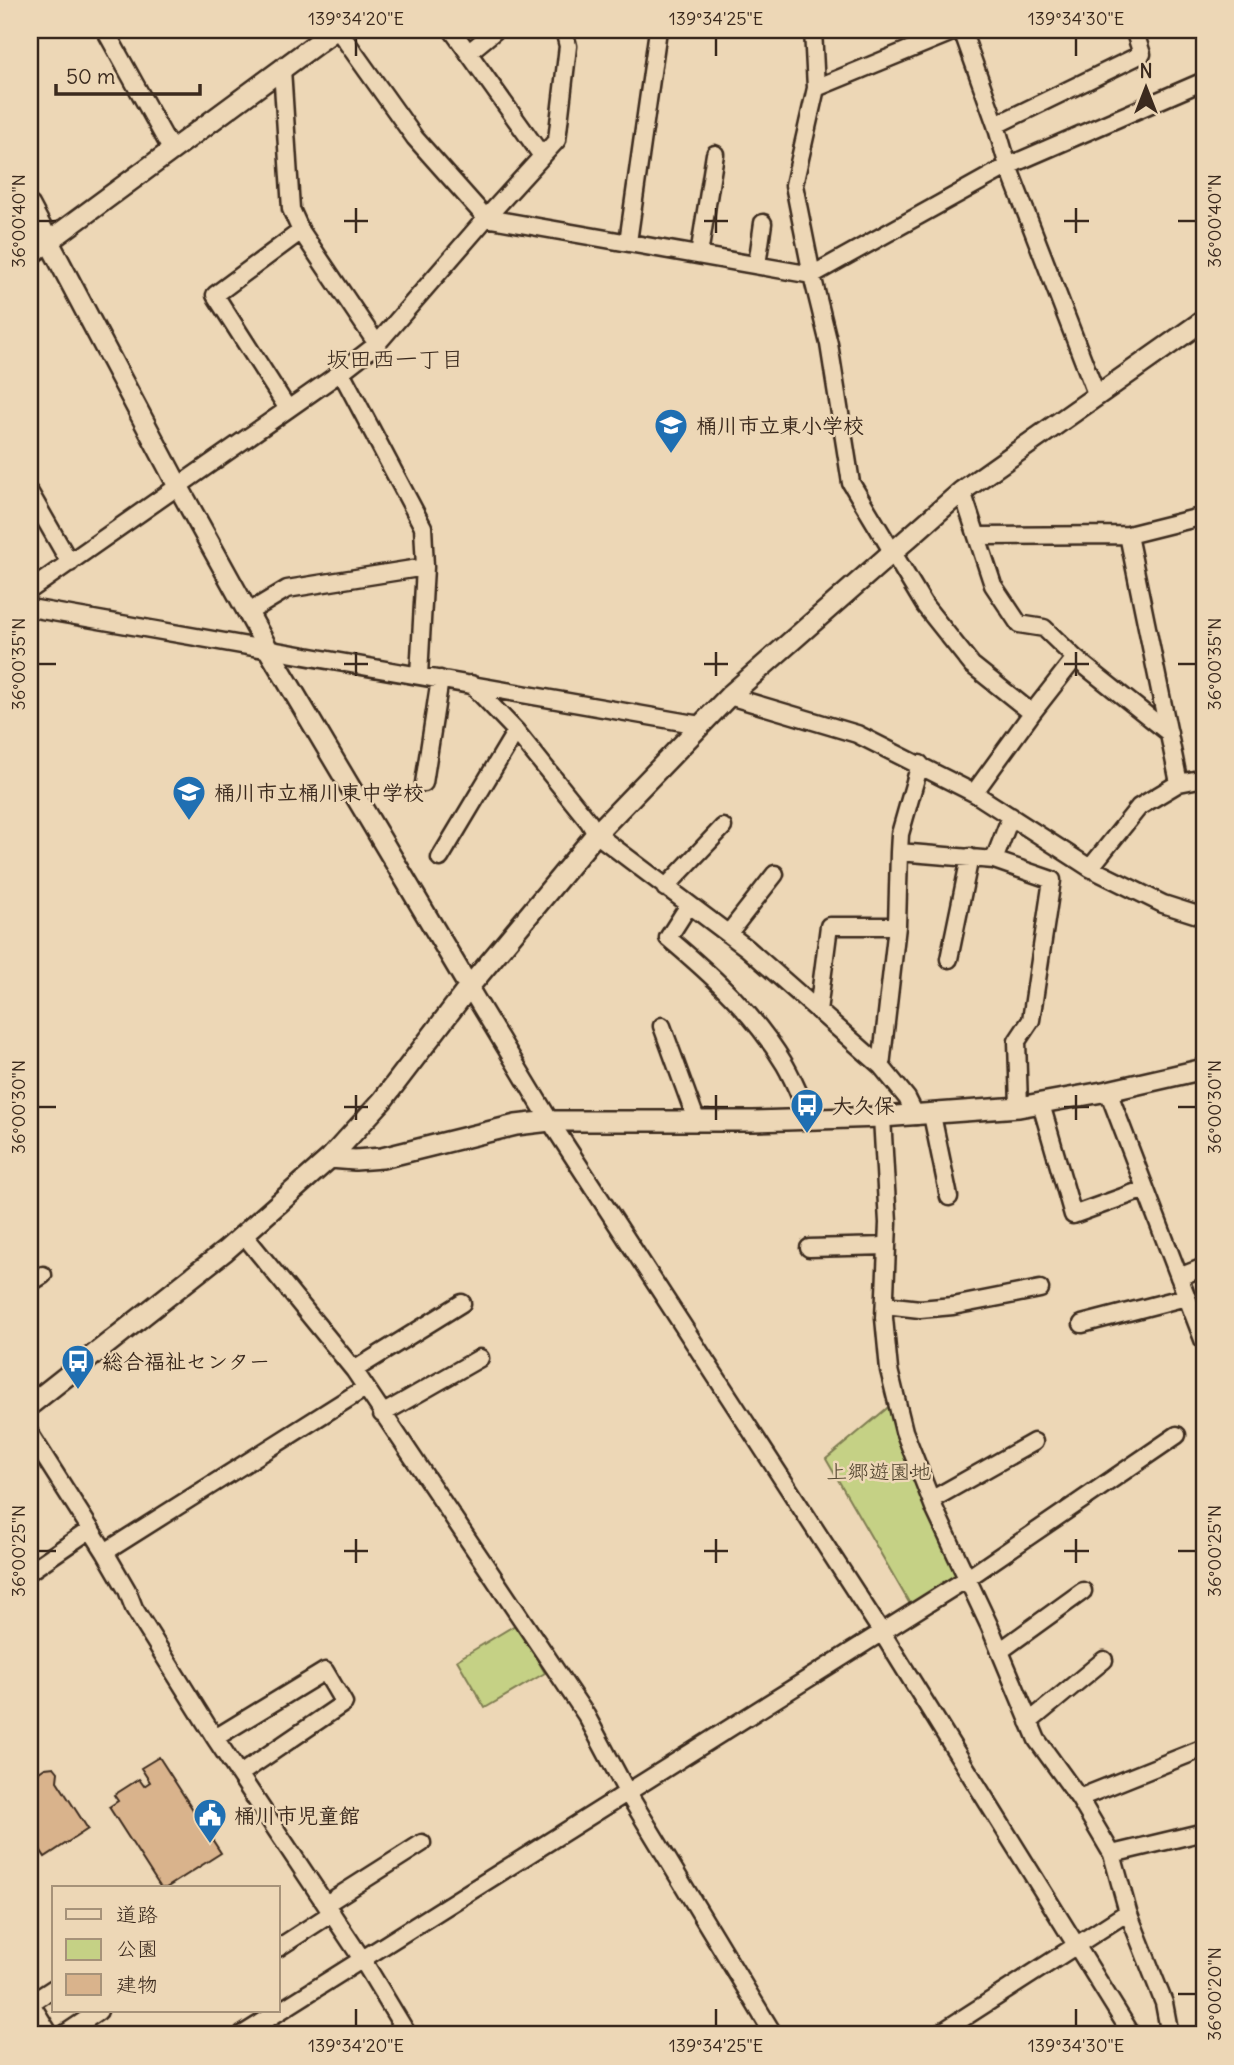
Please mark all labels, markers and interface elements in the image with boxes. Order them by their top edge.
text: 139°34'20"E [308,7,404,30]
text: 139°34'25"E [669,7,763,30]
text: 139°34'30"E [1028,7,1124,30]
scale bar [56,52,200,96]
north arrow [1112,52,1182,122]
text: N [1139,59,1153,83]
text: 50 m [66,63,115,90]
text: 36°00'40"N [7,174,30,268]
text: 36°00'40"N [1203,174,1226,268]
district label: 坂田西一丁目 [326,344,464,373]
school or university icon: 桶川市立東小学校 [652,406,690,455]
place label: 桶川市立東小学校 [696,412,864,439]
text: 36°00'35"N [7,618,30,710]
text: 36°00'35"N [1203,618,1226,710]
school or university icon: 桶川市立桶川東中学校 [170,773,208,822]
place label: 桶川市立桶川東中学校 [214,779,424,806]
text: 36°00'30"N [7,1060,30,1154]
text: 36°00'30"N [1203,1060,1226,1154]
bus stop icon: 大久保 [788,1086,826,1135]
place label: 大久保 [832,1092,895,1119]
bus stop icon: 総合福祉センター [59,1342,97,1391]
place label: 総合福祉センター [102,1348,270,1375]
park label: 上郷遊園地 [827,1458,932,1485]
text: 36°00'25"N [7,1505,30,1597]
text: 36°00'25"N [1203,1505,1226,1597]
public building icon: 桶川市児童館 [191,1796,229,1845]
place label: 桶川市児童館 [234,1802,360,1829]
legend [52,1886,280,2012]
text: 道路 [116,1901,158,1928]
text: 公園 [116,1935,158,1962]
text: 36°00'20"N [1203,1947,1226,2041]
text: 建物 [116,1971,158,1998]
text: 139°34'20"E [308,2034,404,2057]
text: 139°34'25"E [669,2034,763,2057]
text: 139°34'30"E [1028,2034,1124,2057]

